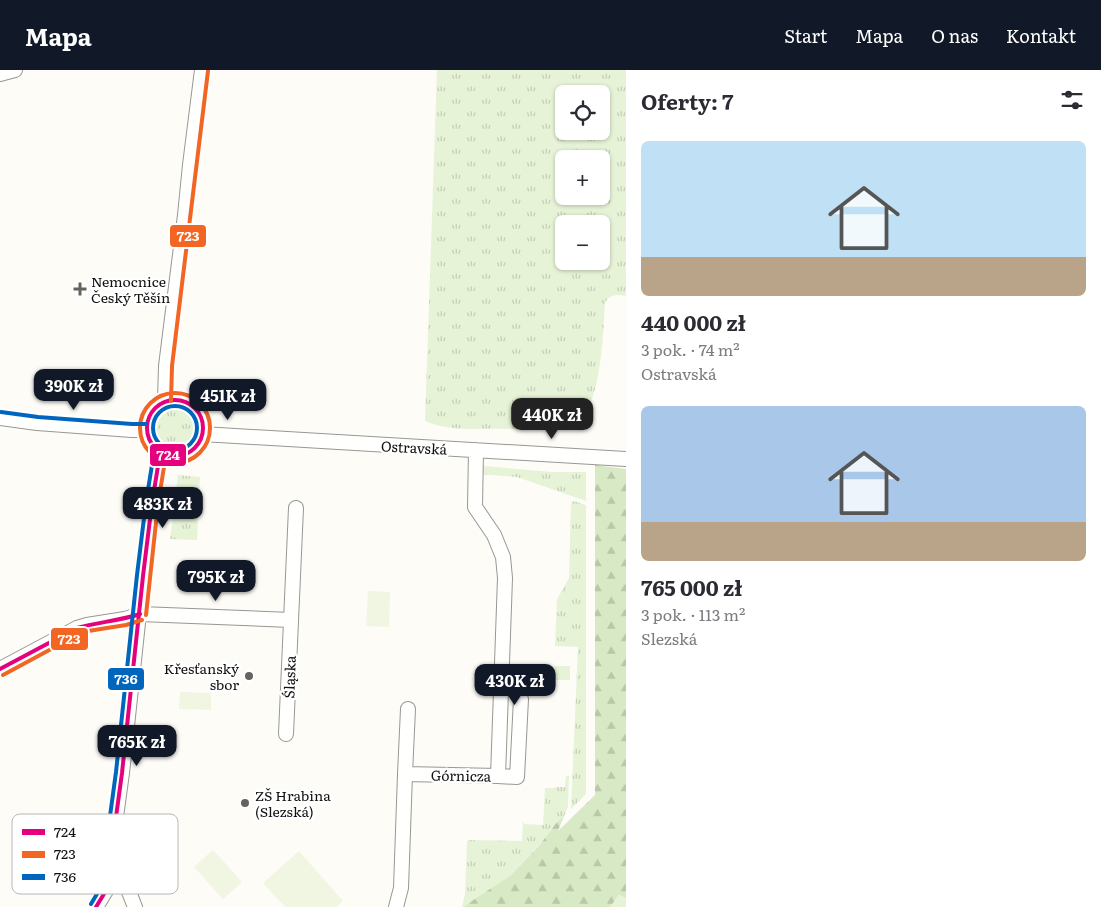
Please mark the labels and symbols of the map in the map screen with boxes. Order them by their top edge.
line badge: 723 [169,224,207,248]
text: 723 [176,225,200,245]
place label: Nemocnice Český Těšín [91,271,170,307]
marker: Nemocnice Český Těšín [73,282,87,296]
pin: 390K zł [28,368,120,411]
pin: 451K zł [182,378,274,421]
pin: 440K zł [506,398,598,440]
street label: Ostravská [380,435,448,459]
line badge: 724 [149,443,187,467]
text: 724 [156,444,180,464]
pin: 483K zł [117,486,209,529]
pin: 795K zł [170,560,262,602]
line badge: 723 [50,627,89,651]
text: 723 [57,628,81,648]
street label: Śląska [278,655,300,699]
place label: Křesťanský sbor [164,658,240,694]
pin: 430K zł [469,664,561,706]
line badge: 736 [107,667,145,691]
text: 736 [114,668,138,688]
marker: Křesťanský sbor [243,670,255,682]
pin: 765K zł [91,724,183,767]
street label: Górnicza [431,764,492,786]
place label: ZŠ Hrabina (Slezská) [255,785,331,821]
marker: ZŠ Hrabina (Slezská) [239,797,251,809]
legend [12,814,178,894]
text: 724 [54,821,76,841]
text: 723 [54,843,76,863]
text: 736 [54,866,77,886]

